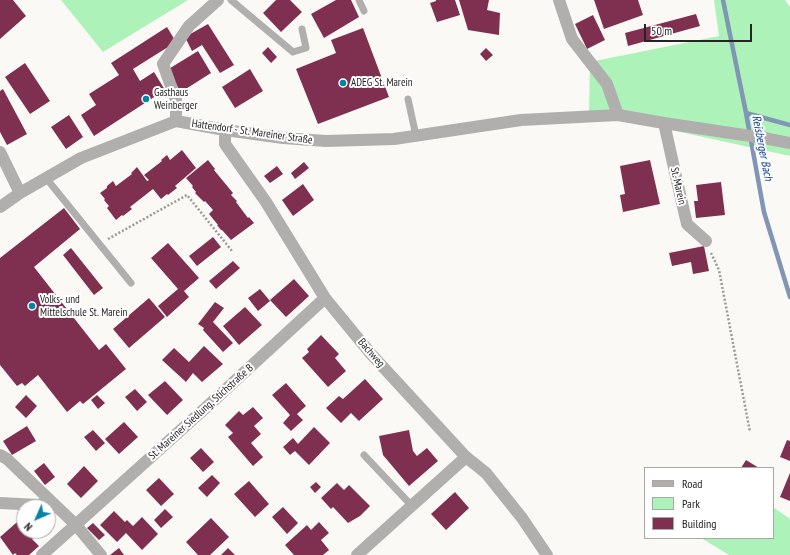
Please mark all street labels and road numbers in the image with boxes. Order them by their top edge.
street label: Hattendorf - St. Mareiner Straße [191,117,313,147]
street label: St.-Marein [667,166,689,206]
street label: Bachweg [355,336,387,370]
street label: St. Mareiner Siedlung, Stichstraße B [146,362,256,462]

